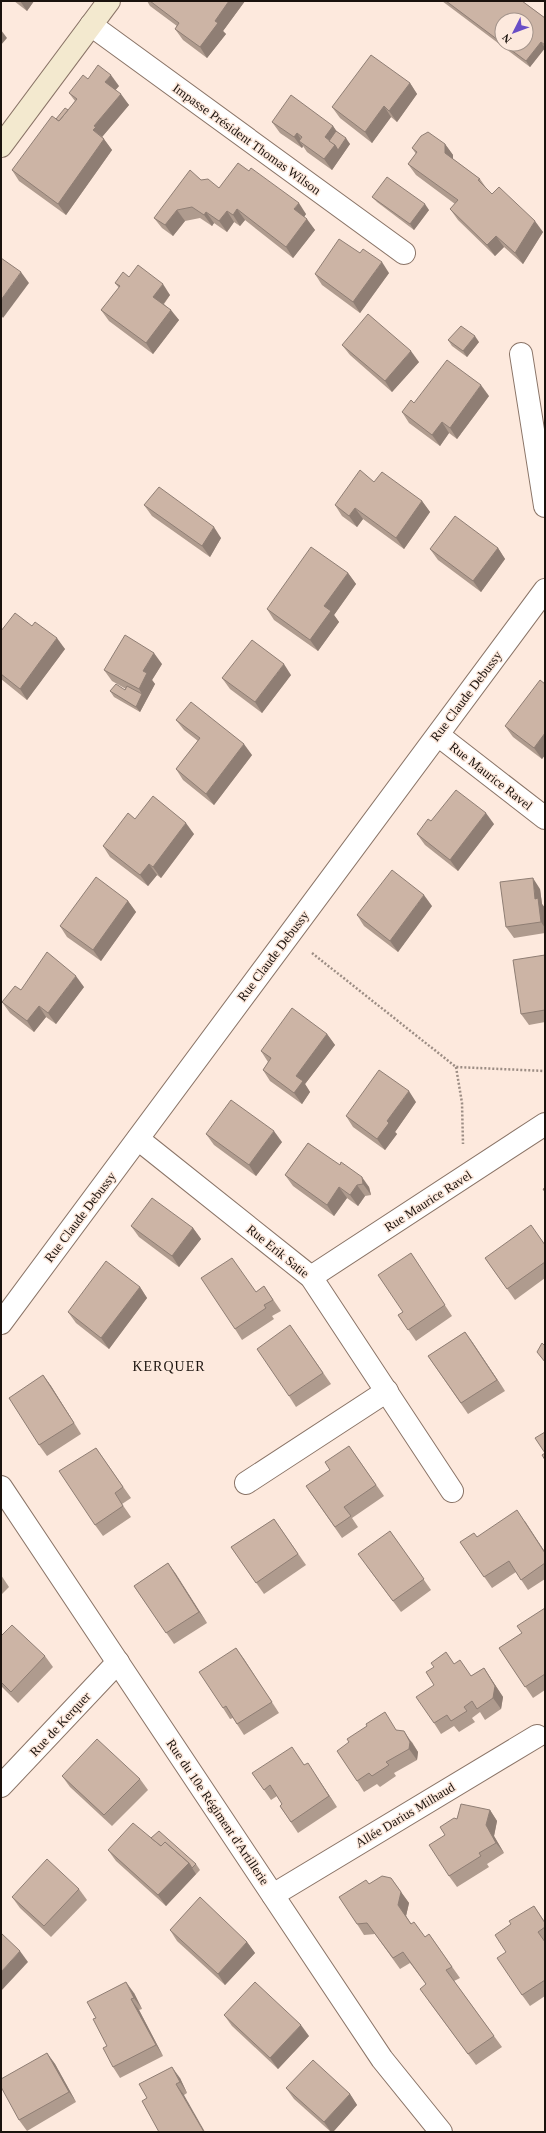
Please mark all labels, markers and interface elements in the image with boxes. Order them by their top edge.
north arrow [494,12,534,52]
text: N [499,32,514,46]
street label: Impasse Président Thomas Wilson [170,80,324,198]
street label: Rue Claude Debussy [427,648,505,744]
street label: Rue Maurice Ravel [447,739,536,813]
street label: Rue Claude Debussy [234,908,312,1004]
street label: Rue Maurice Ravel [382,1167,475,1235]
street label: Rue Claude Debussy [41,1169,119,1265]
street label: Rue Erik Satie [244,1221,312,1281]
district label: KERQUER [132,1359,206,1374]
street label: Rue de Kerquer [26,1688,94,1759]
street label: Rue du 10e Régiment d'Artillerie [163,1736,273,1888]
street label: Allée Darius Milhaud [353,1779,458,1851]

